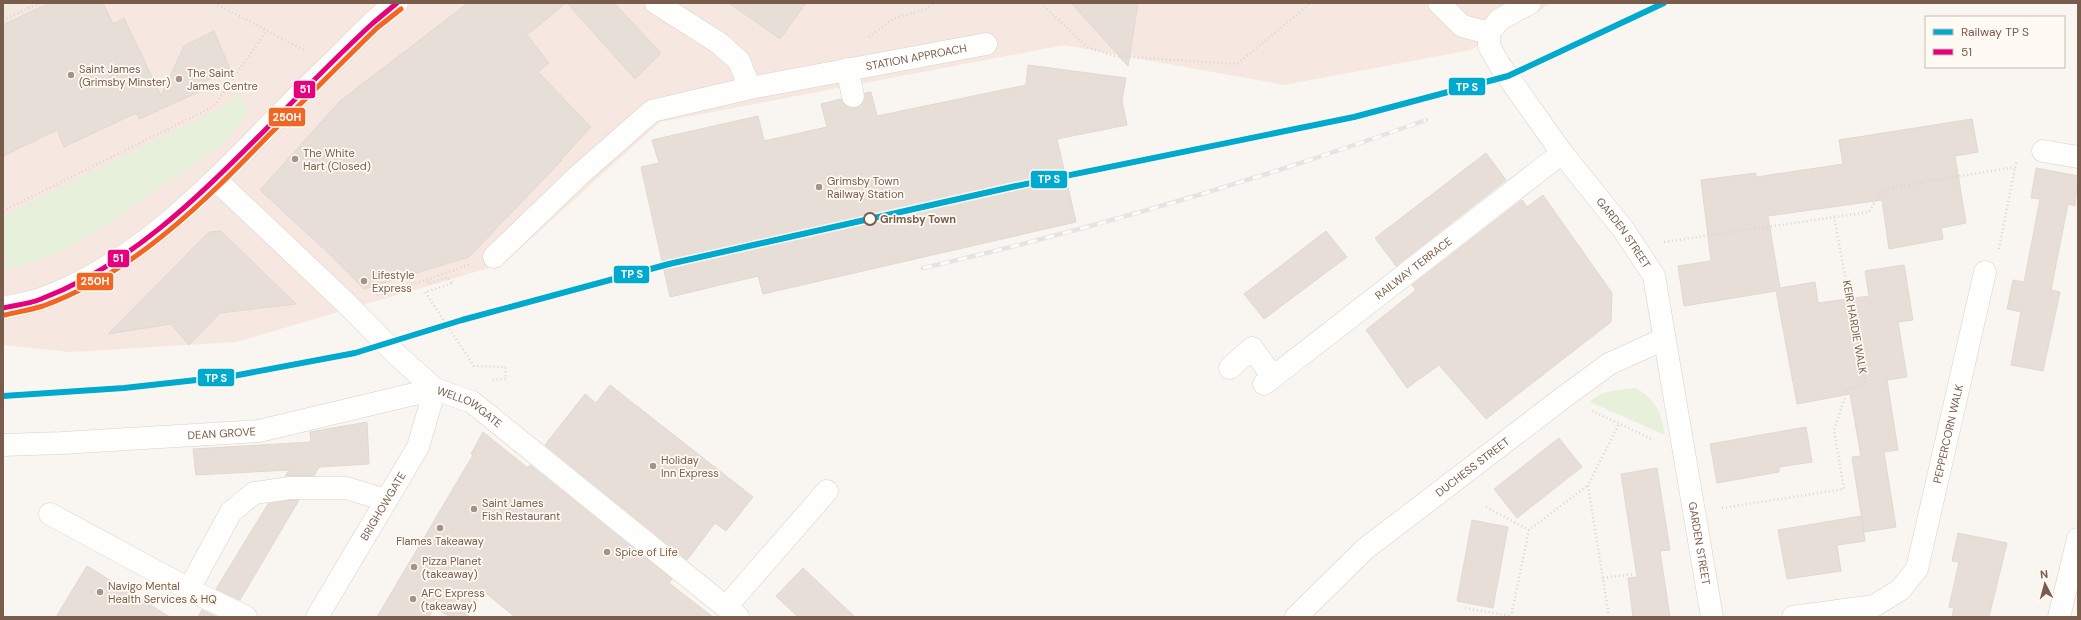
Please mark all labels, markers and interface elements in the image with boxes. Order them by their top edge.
legend [1925,16,2065,68]
text: Railway TP S [1961,24,2029,40]
street label: STATION APPROACH [865,41,968,73]
text: 51 [1961,44,1972,60]
place label: Saint James (Grimsby Minster) [79,62,170,89]
place label: The Saint James Centre [187,66,258,93]
marker: Saint James (Grimsby Minster) [66,70,76,80]
marker: The Saint James Centre [174,74,184,84]
line badge: TP S [1448,77,1486,96]
line badge: 51 [293,80,316,99]
text: TP S [1456,80,1479,94]
text: 51 [300,82,310,96]
line badge: 250H [268,107,306,127]
text: 250H [273,110,302,124]
place label: The White Hart (Closed) [303,146,371,173]
marker: The White Hart (Closed) [290,154,300,164]
line badge: TP S [1030,170,1068,189]
text: TP S [1038,172,1061,186]
place label: Grimsby Town Railway Station [827,174,904,201]
marker: Grimsby Town Railway Station [814,182,824,192]
street label: GARDEN STREET [1593,195,1654,271]
marker: Grimsby Town [863,212,877,226]
place label: Grimsby Town [880,212,956,226]
street label: RAILWAY TERRACE [1372,234,1455,302]
line badge: 51 [107,249,130,268]
text: 51 [113,251,123,265]
line badge: TP S [613,265,650,284]
text: TP S [621,267,644,281]
place label: Lifestyle Express [372,268,415,295]
line badge: 250H [76,272,114,291]
text: 250H [81,274,110,288]
marker: Lifestyle Express [359,276,369,286]
street label: KEIR HARDIE WALK [1840,279,1870,375]
line badge: TP S [197,368,235,387]
text: TP S [205,371,228,385]
street label: PEPPERCORN WALK [1930,382,1966,485]
street label: WELLOWGATE [435,383,505,431]
street label: DEAN GROVE [187,424,256,442]
street label: DUCHESS STREET [1433,434,1512,500]
place label: Holiday Inn Express [661,453,719,480]
marker: Holiday Inn Express [648,461,658,471]
street label: BRIGHOWGATE [357,469,409,543]
place label: Saint James Fish Restaurant [482,496,560,523]
street label: GARDEN STREET [1686,501,1713,586]
marker: Saint James Fish Restaurant [469,504,479,514]
marker: Flames Takeaway [435,523,445,533]
place label: Flames Takeaway [396,534,484,548]
place label: Spice of Life [615,545,678,559]
marker: Spice of Life [602,547,612,557]
place label: Pizza Planet (takeaway) [422,554,482,581]
marker: Pizza Planet (takeaway) [409,562,419,572]
north arrow [2025,564,2065,604]
text: N [2039,567,2049,581]
place label: Navigo Mental Health Services & HQ [108,579,217,606]
place label: AFC Express (takeaway) [421,586,485,613]
marker: Navigo Mental Health Services & HQ [95,587,105,597]
marker: AFC Express (takeaway) [408,594,418,604]

